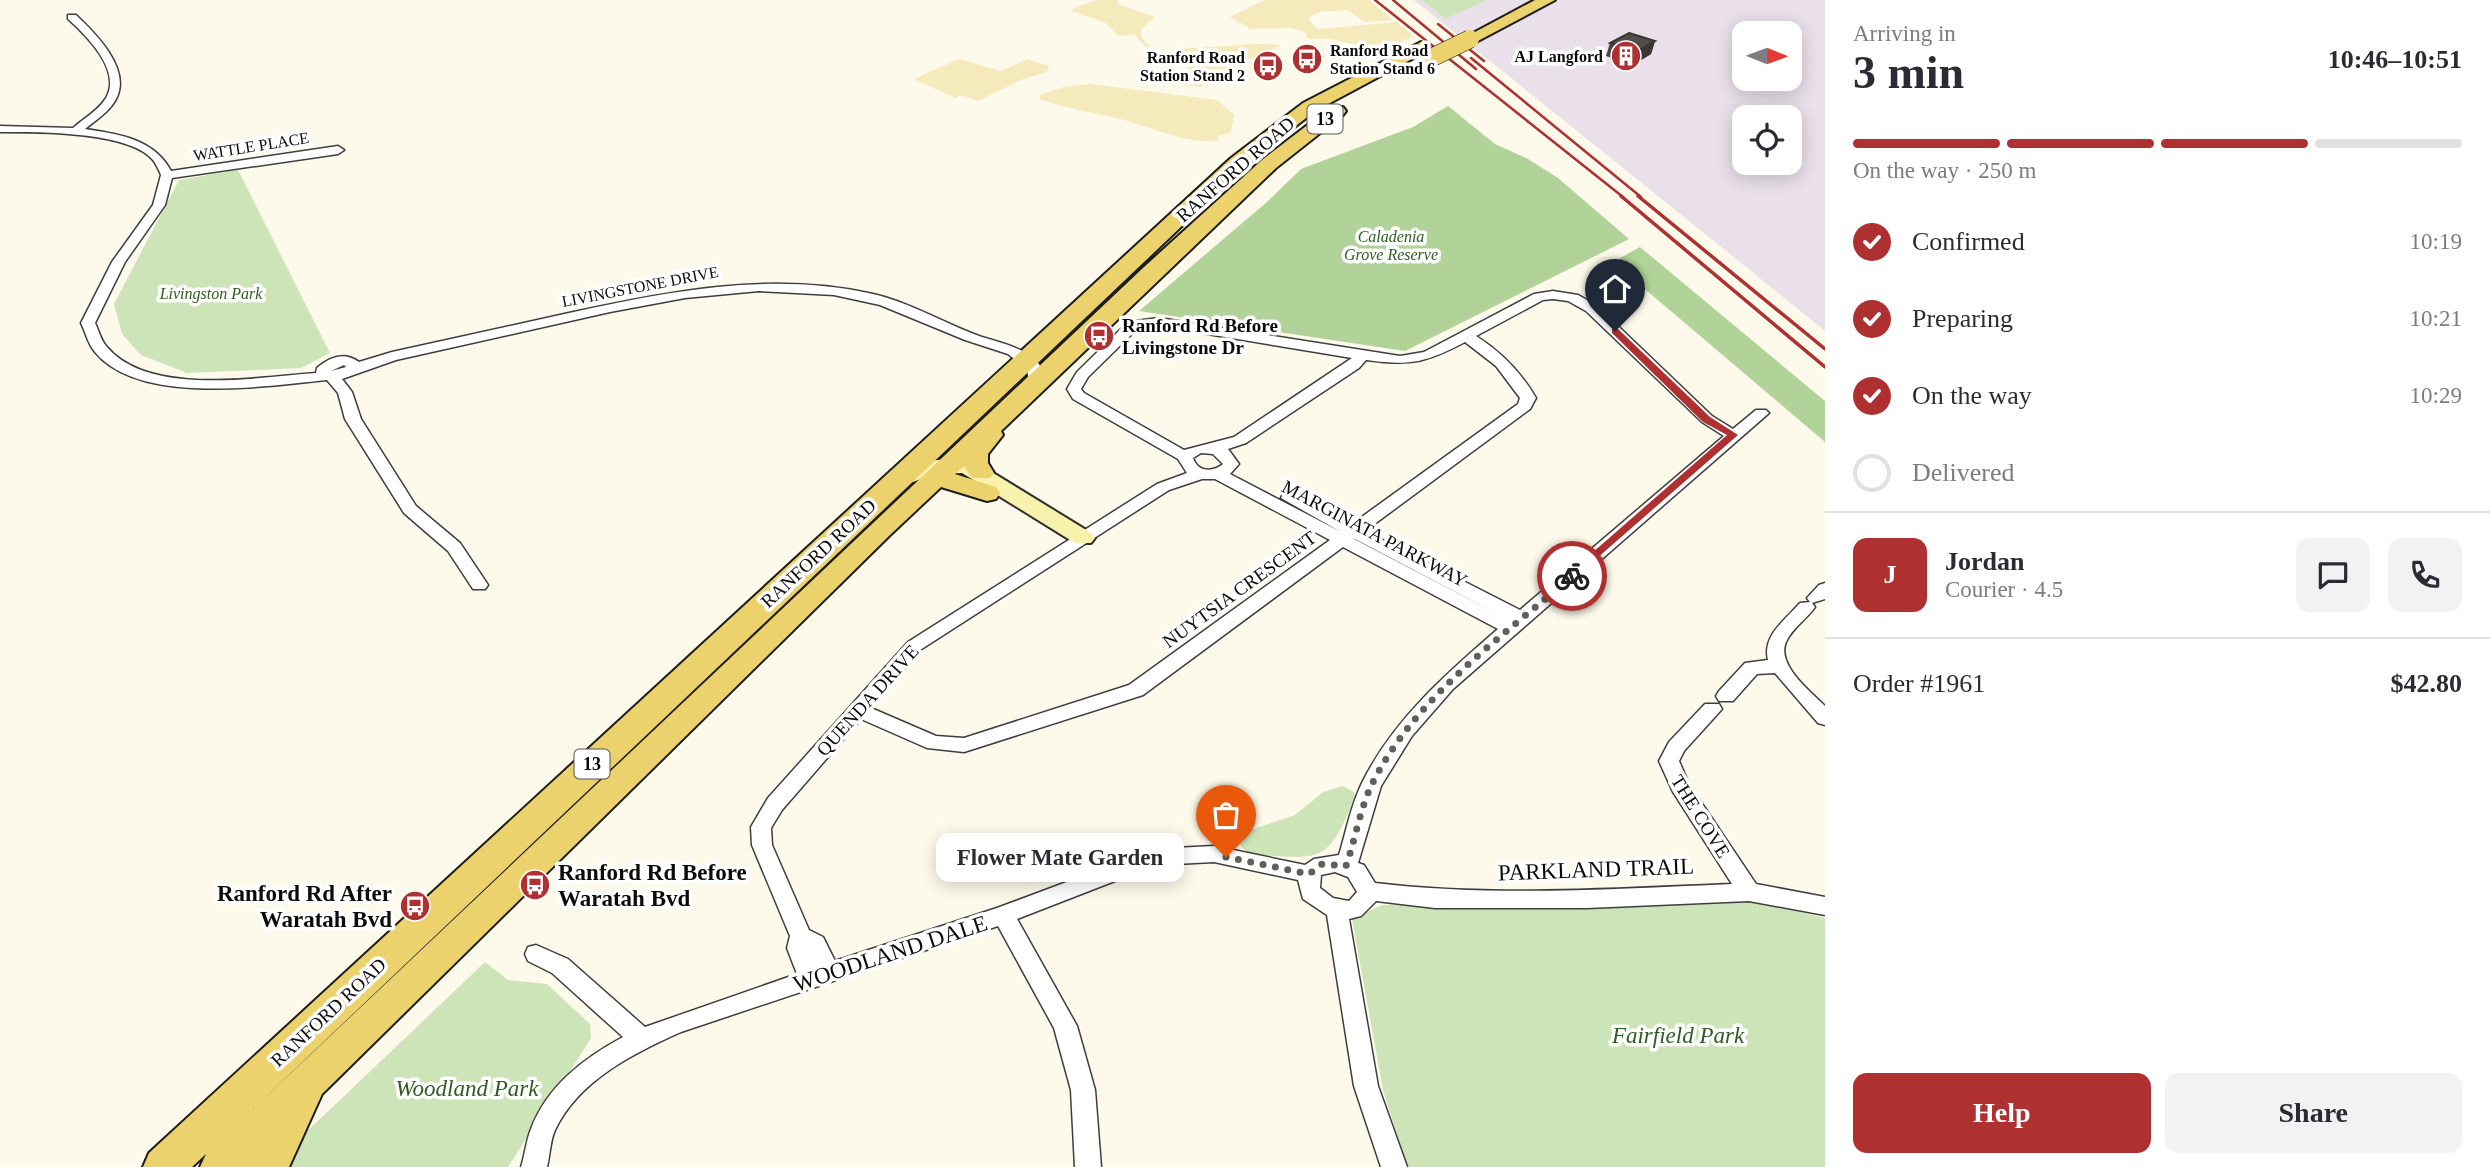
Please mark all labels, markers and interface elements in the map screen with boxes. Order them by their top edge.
north arrow [1732,21,1802,91]
map controls [1732,21,1802,175]
text: Arriving in [1853,21,1956,46]
building icon: AJ Langford [1609,39,1643,73]
bus stop icon: Ranford Road Station Stand 6 [1290,42,1324,76]
place label: Ranford Road Station Stand 6 [1330,42,1435,77]
text: 10:46–10:51 [2328,45,2462,74]
text: 3 min [1853,47,1964,98]
place label: AJ Langford [1515,48,1603,66]
place label: Ranford Road Station Stand 2 [1140,49,1245,84]
bus stop icon: Ranford Road Station Stand 2 [1251,49,1285,83]
road number: 13 [1308,104,1342,134]
button: locate [1732,105,1802,175]
street label: RANFORD ROAD [1172,112,1299,226]
street label: WATTLE PLACE [192,129,310,164]
text: On the way · 250 m [1853,158,2036,183]
icon: check [1853,223,1891,261]
text: Confirmed [1912,227,2025,256]
park label: Caladenia Grove Reserve [1344,228,1438,263]
text: 10:19 [2410,229,2462,254]
pin [1585,259,1645,331]
street label: LIVINGSTONE DRIVE [560,263,720,310]
icon: home [1596,270,1634,308]
park label: Livingston Park [159,285,263,303]
icon: check [1853,300,1891,338]
text: Preparing [1912,304,2013,333]
text: 10:21 [2410,306,2462,331]
place label: Ranford Rd Before Livingstone Dr [1122,315,1278,358]
bus stop icon: Ranford Rd Before Livingstone Dr [1082,319,1116,353]
icon: check [1853,377,1891,415]
text: On the way [1912,381,2032,410]
text: 10:29 [2410,383,2462,408]
text: Delivered [1912,458,2015,487]
street label: MARGINATA PARKWAY [1279,476,1471,591]
street label: RANFORD ROAD [757,495,880,612]
street label: NUYTSIA CRESCENT [1159,527,1320,652]
button: chat [2296,538,2370,612]
button: phone [2388,538,2462,612]
courier [1537,541,1607,611]
text: Jordan [1945,547,2024,576]
icon: bike [1553,557,1591,595]
text: J [1884,560,1897,589]
text: Courier · 4.5 [1945,577,2063,602]
street label: QUENDA DRIVE [812,641,923,760]
text: Order #1961 [1853,669,1985,698]
text: $42.80 [2391,669,2462,698]
road number: 13 [574,750,610,778]
street label: THE COVE [1667,771,1734,861]
pin [1196,785,1256,857]
icon: bag [1207,796,1245,834]
callout: Flower Mate Garden [936,832,1184,882]
text: Flower Mate Garden [957,845,1163,870]
street label: PARKLAND TRAIL [1498,854,1694,885]
place label: Ranford Rd Before Waratah Bvd [558,860,747,911]
bus stop icon: Ranford Rd Before Waratah Bvd [518,868,552,902]
place label: Ranford Rd After Waratah Bvd [217,881,392,932]
bus stop icon: Ranford Rd After Waratah Bvd [398,889,432,923]
street label: WOODLAND DALE [790,910,990,997]
street label: RANFORD ROAD [267,954,390,1071]
park label: Fairfield Park [1611,1023,1745,1048]
button: Help [1853,1073,2151,1153]
button: Share [2165,1073,2462,1153]
park label: Woodland Park [396,1076,539,1101]

